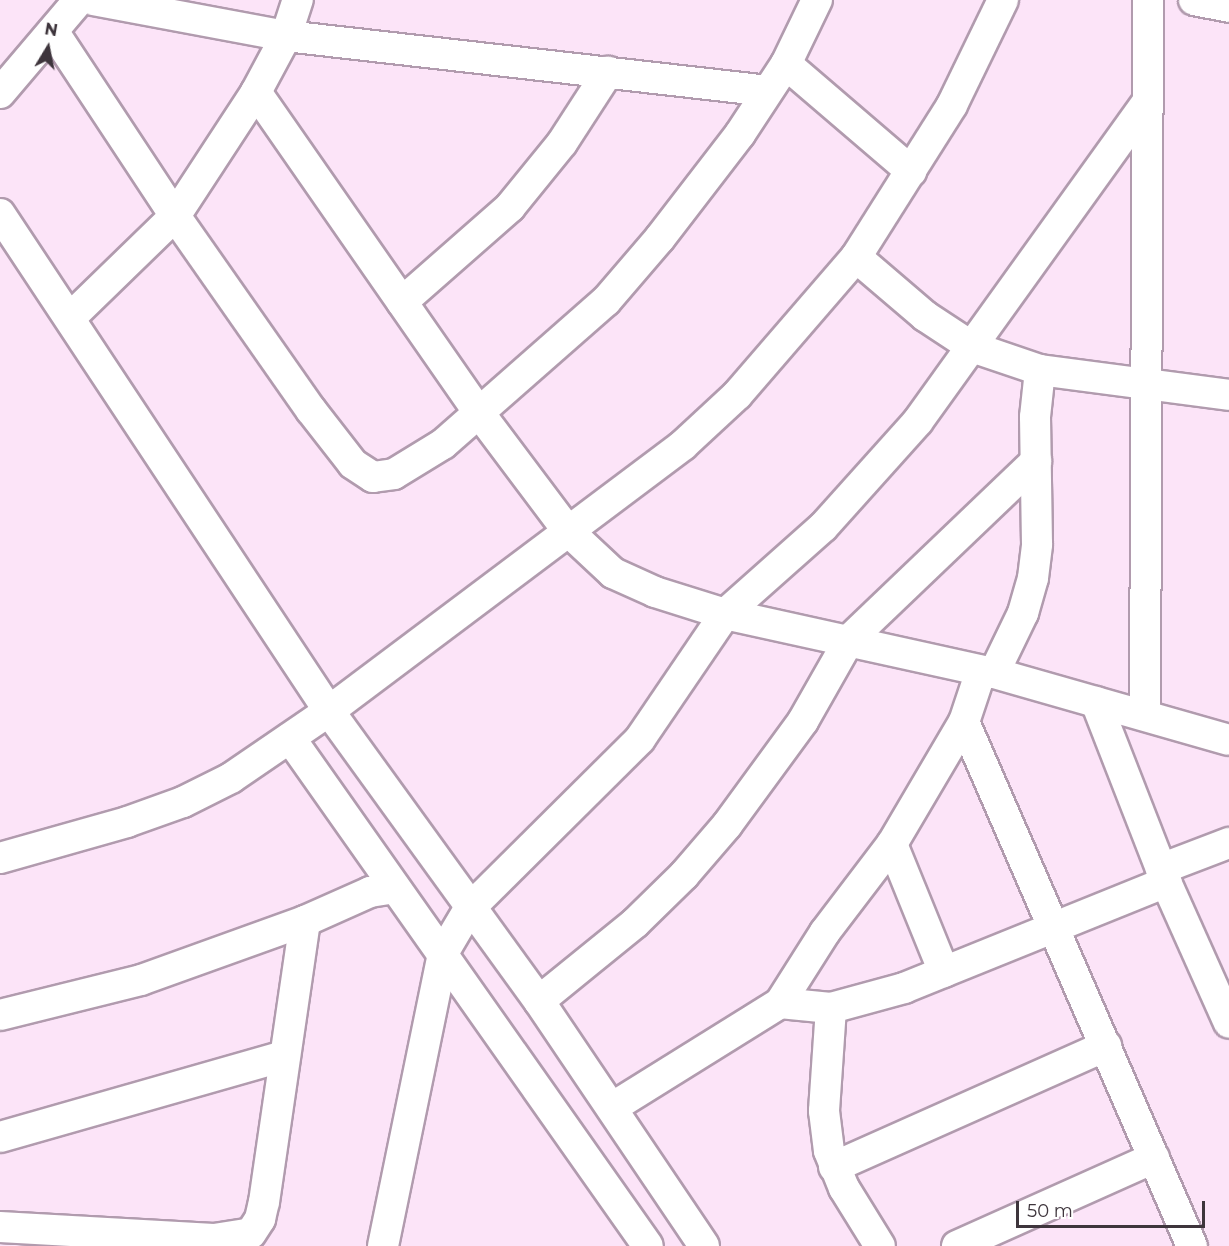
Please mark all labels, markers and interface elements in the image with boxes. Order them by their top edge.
north arrow [18,18,78,78]
text: N [43,19,59,40]
scale bar [1019,1189,1208,1227]
text: 50 m [1027,1200,1073,1222]

